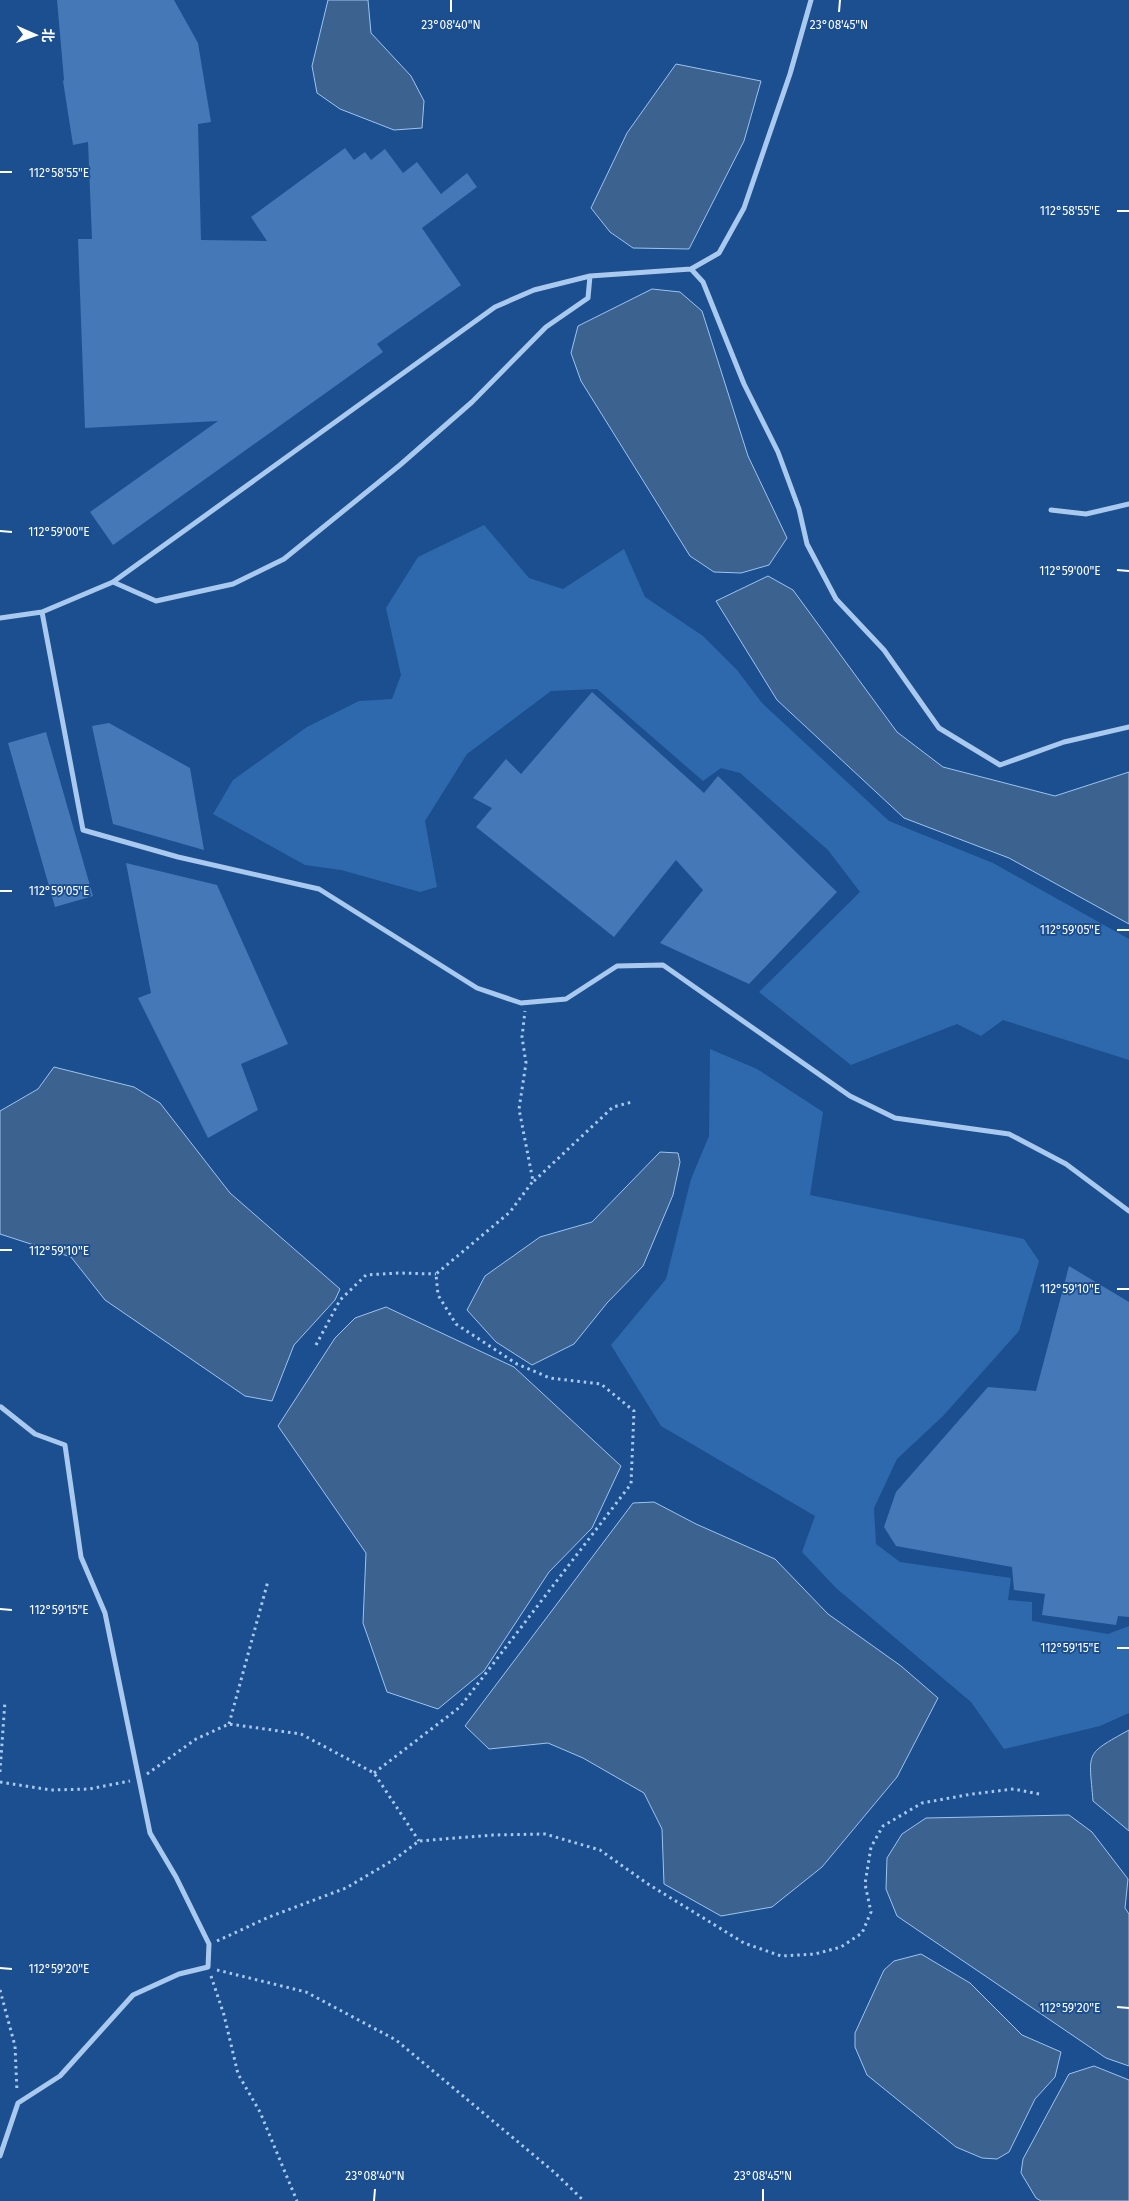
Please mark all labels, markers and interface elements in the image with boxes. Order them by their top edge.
north arrow [10,10,60,60]
text: 23°08'40"N [421,18,481,32]
text: 23°08'45"N [810,18,868,32]
text: 北 [39,28,56,43]
text: 112°58'55"E [29,166,89,180]
text: 112°58'55"E [1040,204,1100,218]
text: 112°59'00"E [28,525,90,539]
text: 112°59'00"E [1039,564,1101,578]
text: 112°59'05"E [29,884,89,898]
text: 112°59'05"E [1040,923,1100,937]
text: 112°59'10"E [29,1244,89,1258]
text: 112°59'10"E [1040,1282,1100,1296]
text: 112°59'15"E [29,1603,89,1617]
text: 112°59'15"E [1040,1641,1100,1655]
text: 112°59'20"E [29,1962,89,1976]
text: 112°59'20"E [1040,2001,1100,2015]
text: 23°08'40"N [345,2169,405,2183]
text: 23°08'45"N [734,2169,792,2183]

